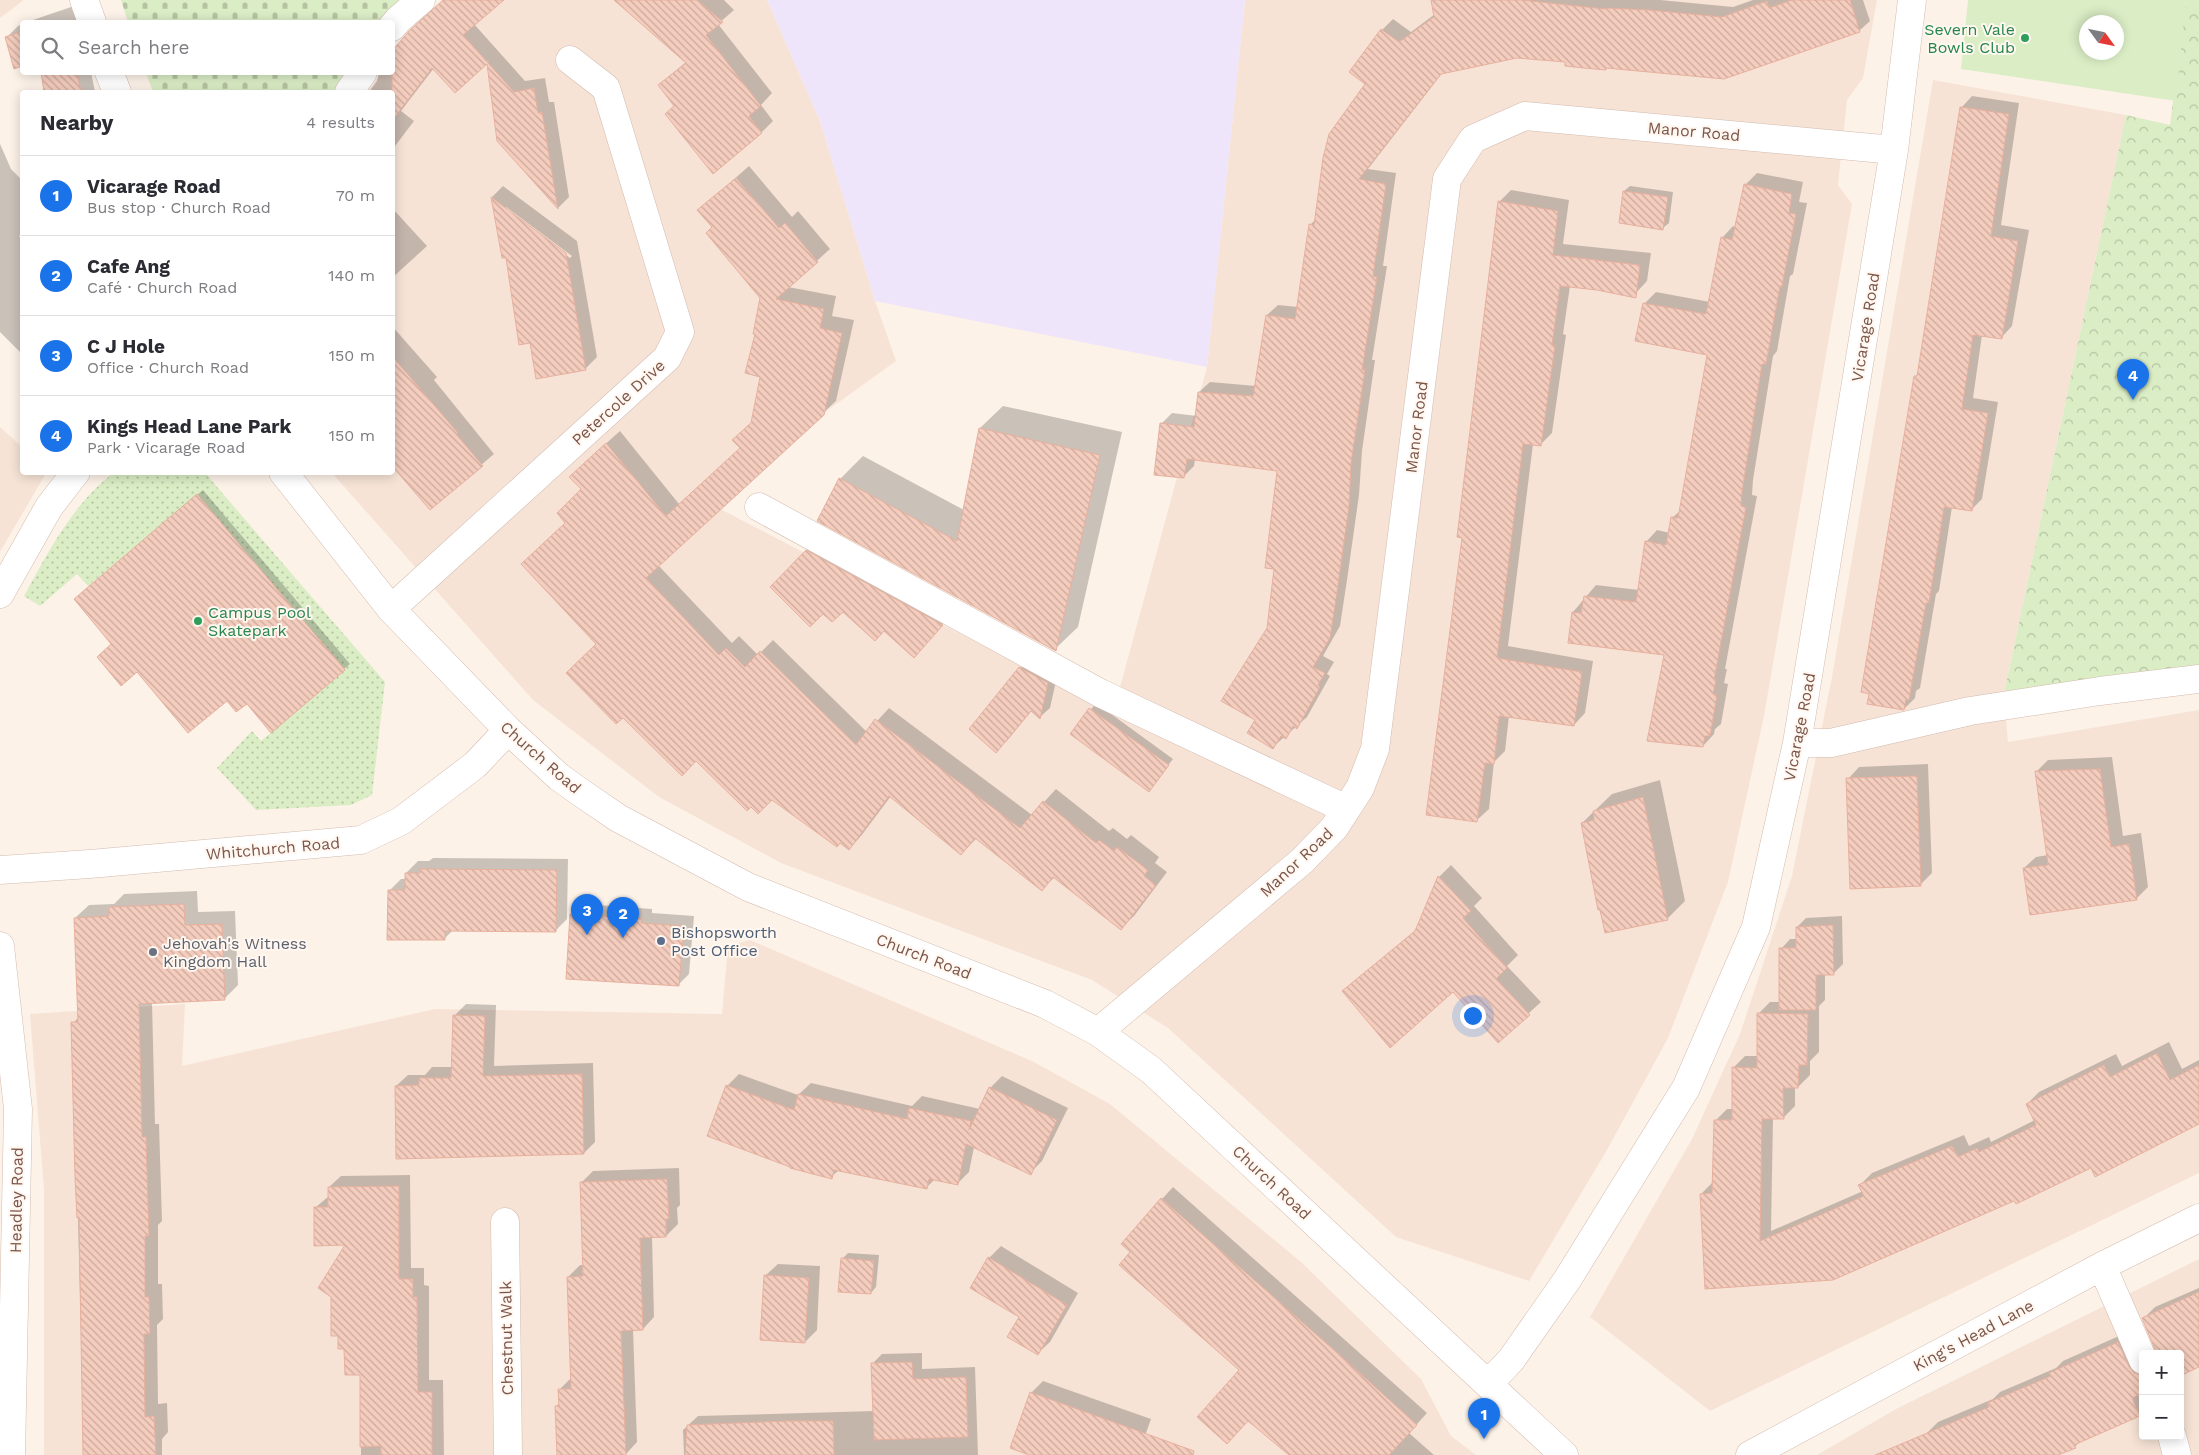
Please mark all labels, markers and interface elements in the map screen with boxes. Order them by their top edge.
north arrow [2079,15,2124,60]
search box [20,20,395,75]
place label: Severn Vale Bowls Club [1924,20,2015,57]
marker: Severn Vale Bowls Club [2019,32,2031,44]
icon: search [38,34,66,62]
text: Search here [78,36,189,59]
text: Nearby [40,110,113,135]
text: 4 results [306,113,375,132]
street label: Manor Road [1647,118,1741,145]
text: Vicarage Road [87,175,221,198]
text: 1 [53,186,59,205]
text: 70 m [336,186,375,205]
text: Bus stop · Church Road [87,198,271,217]
text: Cafe Ang [87,255,170,278]
text: 2 [51,266,61,285]
text: 140 m [328,266,375,285]
street label: Vicarage Road [1847,271,1884,383]
text: Café · Church Road [87,278,237,297]
text: C J Hole [87,335,165,358]
text: 3 [51,346,61,365]
text: 150 m [329,346,375,365]
street label: Petercole Drive [568,356,669,449]
text: Office · Church Road [87,358,249,377]
pin: 4 [2117,359,2149,400]
street label: Manor Road [1401,380,1432,474]
text: Kings Head Lane Park [87,415,291,438]
text: 4 [51,426,61,445]
text: 150 m [329,426,375,445]
text: Park · Vicarage Road [87,438,245,457]
place label: Campus Pool Skatepark [208,603,311,640]
marker: Campus Pool Skatepark [192,615,204,627]
street label: Vicarage Road [1780,671,1819,783]
street label: Church Road [497,717,585,797]
street label: Manor Road [1256,824,1337,901]
street label: Whitchurch Road [205,833,341,864]
pin: 3 [571,894,603,935]
pin: 2 [607,897,639,938]
place label: Bishopsworth Post Office [671,923,777,960]
street label: Church Road [874,930,974,983]
place label: Jehovah's Witness Kingdom Hall [163,934,307,971]
marker: Bishopsworth Post Office [655,935,667,947]
marker: Jehovah's Witness Kingdom Hall [147,946,159,958]
your location [1460,1003,1486,1029]
street label: Church Road [1228,1141,1315,1224]
street label: Headley Road [6,1147,27,1253]
street label: Chestnut Walk [496,1281,517,1395]
street label: King's Head Lane [1910,1296,2037,1375]
map controls [2139,1350,2184,1440]
button: + [2139,1350,2184,1395]
button: − [2139,1395,2184,1440]
pin: 1 [1468,1398,1500,1439]

